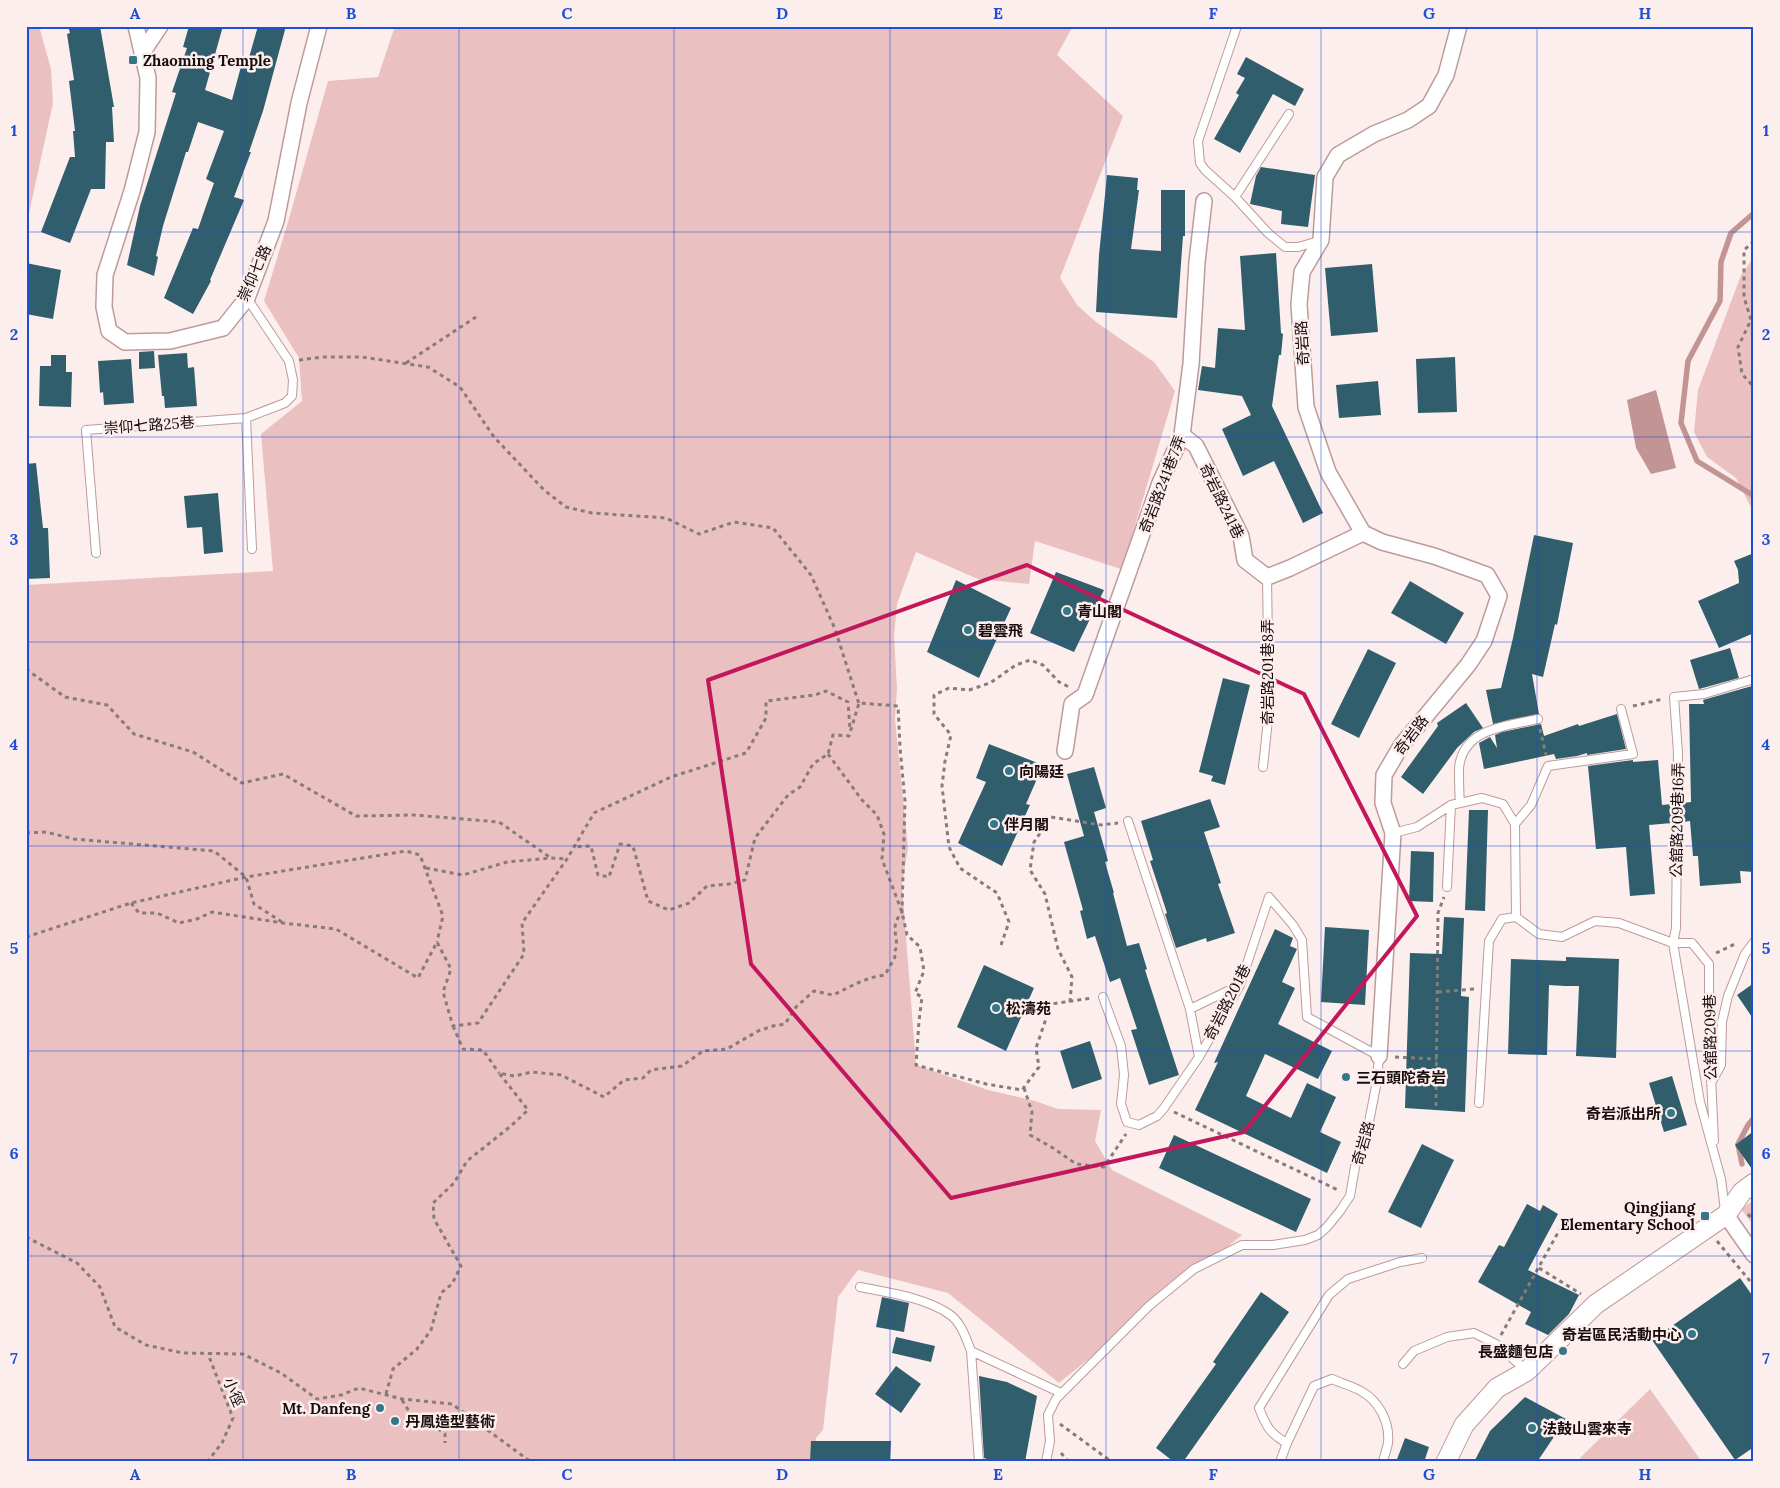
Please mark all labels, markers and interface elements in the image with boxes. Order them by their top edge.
text: A [130,3,141,23]
text: B [346,3,357,23]
text: C [561,3,573,23]
text: D [776,3,788,23]
text: E [993,3,1003,23]
text: F [1208,3,1218,23]
text: G [1423,3,1435,23]
text: H [1639,3,1652,23]
place label: Zhaoming Temple [143,51,271,70]
marker: Zhaoming Temple [127,54,139,66]
text: 1 [11,120,17,140]
text: 1 [1763,120,1769,140]
street label: 崇仰七路 [233,242,275,304]
street label: 奇岩路 [1291,320,1313,366]
text: 2 [10,324,18,344]
text: 2 [1762,324,1770,344]
street label: 崇仰七路25巷 [103,412,195,438]
street label: 奇岩路241巷7弄 [1135,432,1189,536]
street label: 奇岩路241巷 [1196,460,1248,542]
text: 3 [10,529,19,549]
text: 3 [1762,529,1771,549]
place label: 青山閣 [1077,602,1122,621]
marker: 青山閣 [1061,605,1073,617]
street label: 奇岩路201巷8弄 [1258,619,1277,725]
place label: 碧雲飛 [978,621,1023,640]
marker: 碧雲飛 [962,624,974,636]
street label: 奇岩路 [1390,711,1432,759]
text: 4 [10,734,19,754]
text: 4 [1762,734,1771,754]
place label: 向陽廷 [1019,762,1064,781]
street label: 公舘路209巷16弄 [1666,762,1688,878]
marker: 向陽廷 [1003,765,1015,777]
place label: 伴月閣 [1004,815,1049,834]
marker: 伴月閣 [988,818,1000,830]
text: 5 [10,938,19,958]
text: 5 [1762,938,1771,958]
street label: 奇岩路201巷 [1200,961,1254,1043]
street label: 公舘路209巷 [1700,994,1720,1080]
place label: 松濤苑 [1006,999,1051,1018]
marker: 松濤苑 [990,1002,1002,1014]
place label: 三石頭陀奇岩 [1356,1068,1446,1087]
marker: 三石頭陀奇岩 [1340,1071,1352,1083]
place label: 奇岩派出所 [1586,1104,1661,1123]
marker: 奇岩派出所 [1665,1107,1677,1119]
street label: 奇岩路 [1348,1119,1378,1167]
text: 6 [9,1143,19,1163]
text: 6 [1761,1143,1771,1163]
place label: Qingjiang Elementary School [1560,1198,1696,1234]
marker: Qingjiang Elementary School [1699,1210,1711,1222]
place label: 奇岩區民活動中心 [1562,1325,1682,1344]
marker: 奇岩區民活動中心 [1686,1328,1698,1340]
place label: 長盛麵包店 [1478,1342,1553,1361]
marker: 長盛麵包店 [1557,1345,1569,1357]
text: 7 [10,1348,18,1368]
text: 7 [1762,1348,1770,1368]
street label: 小徑 [219,1374,249,1410]
place label: Mt. Danfeng [282,1399,371,1418]
marker: Mt. Danfeng [374,1402,386,1414]
place label: 丹鳳造型藝術 [405,1412,495,1431]
marker: 丹鳳造型藝術 [389,1415,401,1427]
place label: 法鼓山雲來寺 [1542,1419,1632,1438]
marker: 法鼓山雲來寺 [1526,1422,1538,1434]
text: A [130,1464,141,1484]
text: B [346,1464,357,1484]
text: C [561,1464,573,1484]
text: D [776,1464,788,1484]
text: E [993,1464,1003,1484]
text: F [1208,1464,1218,1484]
text: G [1423,1464,1435,1484]
text: H [1639,1464,1652,1484]

